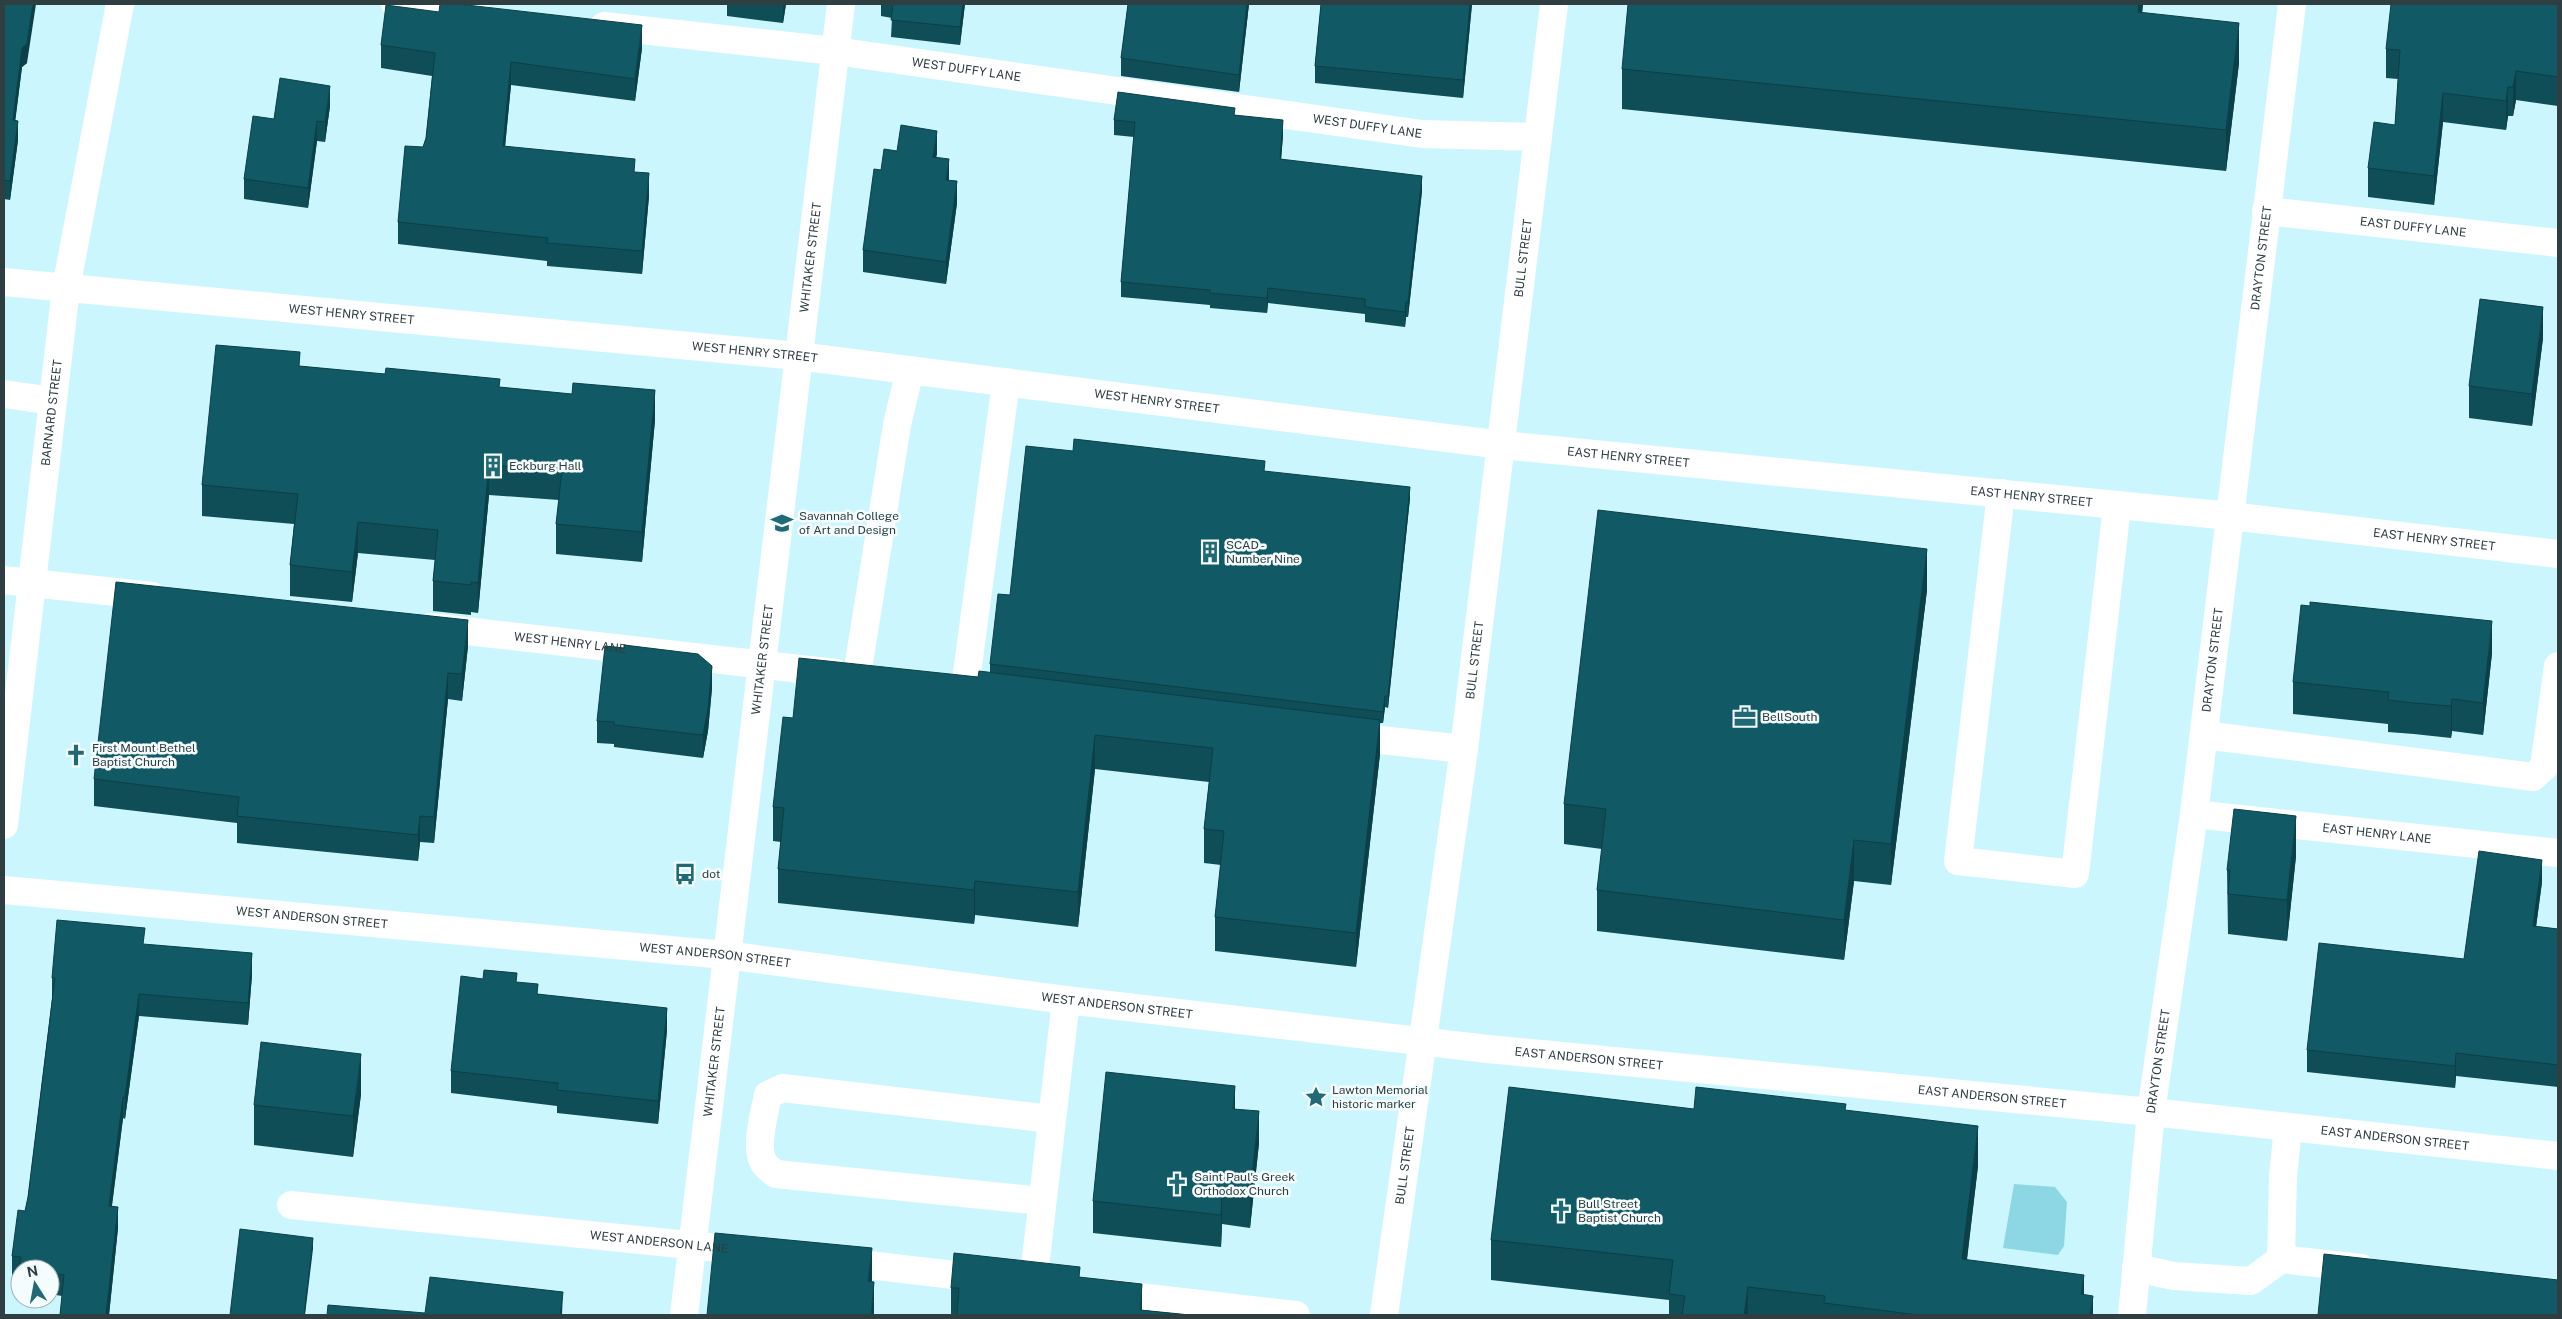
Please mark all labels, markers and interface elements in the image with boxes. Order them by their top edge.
street label: WEST DUFFY LANE [911,55,1022,84]
street label: WEST DUFFY LANE [1312,112,1423,141]
street label: WHITAKER STREET [797,202,824,313]
street label: DRAYTON STREET [2248,205,2275,311]
street label: EAST DUFFY LANE [2359,214,2467,240]
street label: BULL STREET [1512,218,1535,298]
street label: WEST HENRY STREET [288,302,415,327]
street label: WEST HENRY STREET [691,339,818,365]
street label: BARNARD STREET [39,359,65,467]
street label: WEST HENRY STREET [1093,386,1220,416]
street label: EAST HENRY STREET [1567,444,1690,470]
building icon: Eckburg Hall [480,453,506,479]
place label: Eckburg Hall [509,459,582,473]
street label: EAST HENRY STREET [1970,484,2093,510]
place label: Savannah College of Art and Design [799,509,899,537]
school or university icon: Savannah College of Art and Design [769,510,795,536]
street label: EAST HENRY STREET [2372,526,2496,554]
place label: SCAD - Number Nine [1226,538,1300,566]
building icon: SCAD - Number Nine [1197,539,1223,565]
street label: WHITAKER STREET [749,604,776,716]
street label: DRAYTON STREET [2199,607,2226,713]
street label: BULL STREET [1463,620,1486,700]
street label: WEST HENRY LANE [513,629,627,656]
office icon: BellSouth [1732,704,1758,730]
place label: BellSouth [1762,710,1817,724]
place label: First Mount Bethel Baptist Church [92,741,196,769]
church icon: First Mount Bethel Baptist Church [63,742,89,768]
street label: EAST HENRY LANE [2322,821,2432,846]
bus stop icon: dot [672,861,698,887]
place label: dot [702,867,721,881]
street label: WEST ANDERSON STREET [235,904,388,932]
street label: WEST ANDERSON STREET [639,940,792,970]
street label: WEST ANDERSON STREET [1040,990,1193,1022]
street label: WHITAKER STREET [701,1006,728,1118]
street label: DRAYTON STREET [2144,1008,2173,1114]
street label: EAST ANDERSON STREET [1514,1045,1664,1073]
place label: Lawton Memorial historic marker [1332,1083,1428,1111]
street label: EAST ANDERSON STREET [1917,1083,2067,1111]
place icon: Lawton Memorial historic marker [1303,1084,1329,1110]
street label: EAST ANDERSON STREET [2320,1123,2470,1153]
street label: BULL STREET [1393,1126,1418,1205]
place label: Saint Paul's Greek Orthodox Church [1194,1170,1295,1198]
church icon: Saint Paul's Greek Orthodox Church [1164,1171,1190,1197]
place label: Bull Street Baptist Church [1578,1197,1661,1225]
church icon: Bull Street Baptist Church [1548,1198,1574,1224]
street label: WEST ANDERSON LANE [589,1228,729,1256]
north arrow [10,1259,60,1309]
text: N [26,1262,39,1280]

